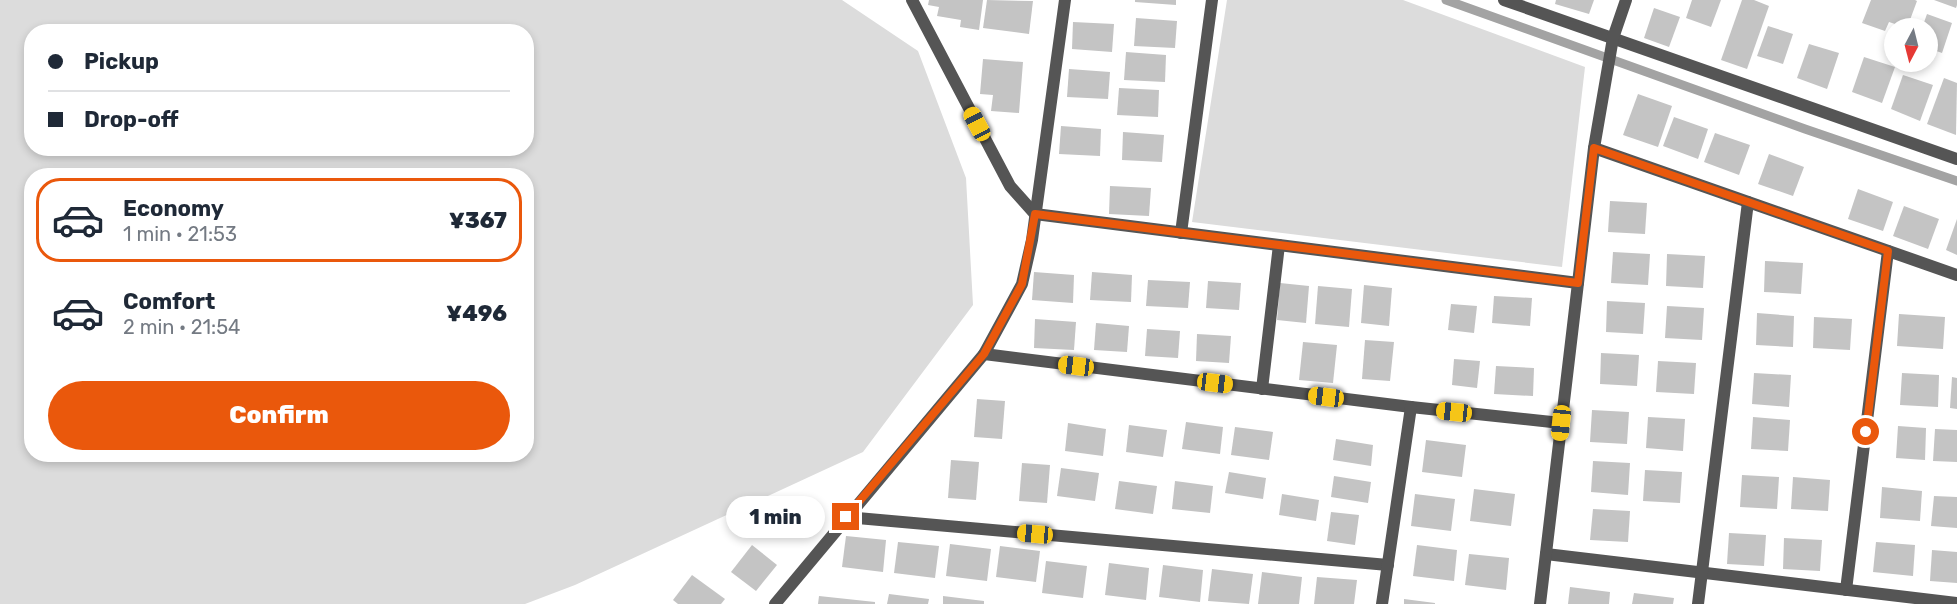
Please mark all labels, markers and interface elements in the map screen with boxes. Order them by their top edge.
north arrow [1884,18,1938,72]
map controls [1884,18,1938,72]
text: Pickup [84,48,159,75]
car [961,104,993,144]
text: Drop-off [84,106,179,133]
icon: car [51,193,105,247]
text: Economy [123,195,224,222]
text: ¥367 [449,207,507,234]
text: 1 min · 21:53 [123,222,237,246]
icon: car [51,286,105,340]
text: Comfort [123,288,215,315]
text: ¥496 [446,300,507,327]
text: 2 min · 21:54 [123,315,241,339]
car [1057,355,1095,377]
car [1196,372,1234,394]
button: Confirm [48,381,510,450]
car [1307,386,1345,408]
car [1435,401,1473,423]
car [1550,404,1572,442]
route start [1852,418,1879,445]
callout: 1 min [726,496,825,538]
route end [832,503,859,530]
text: 1 min [749,505,802,529]
car [1016,523,1054,545]

